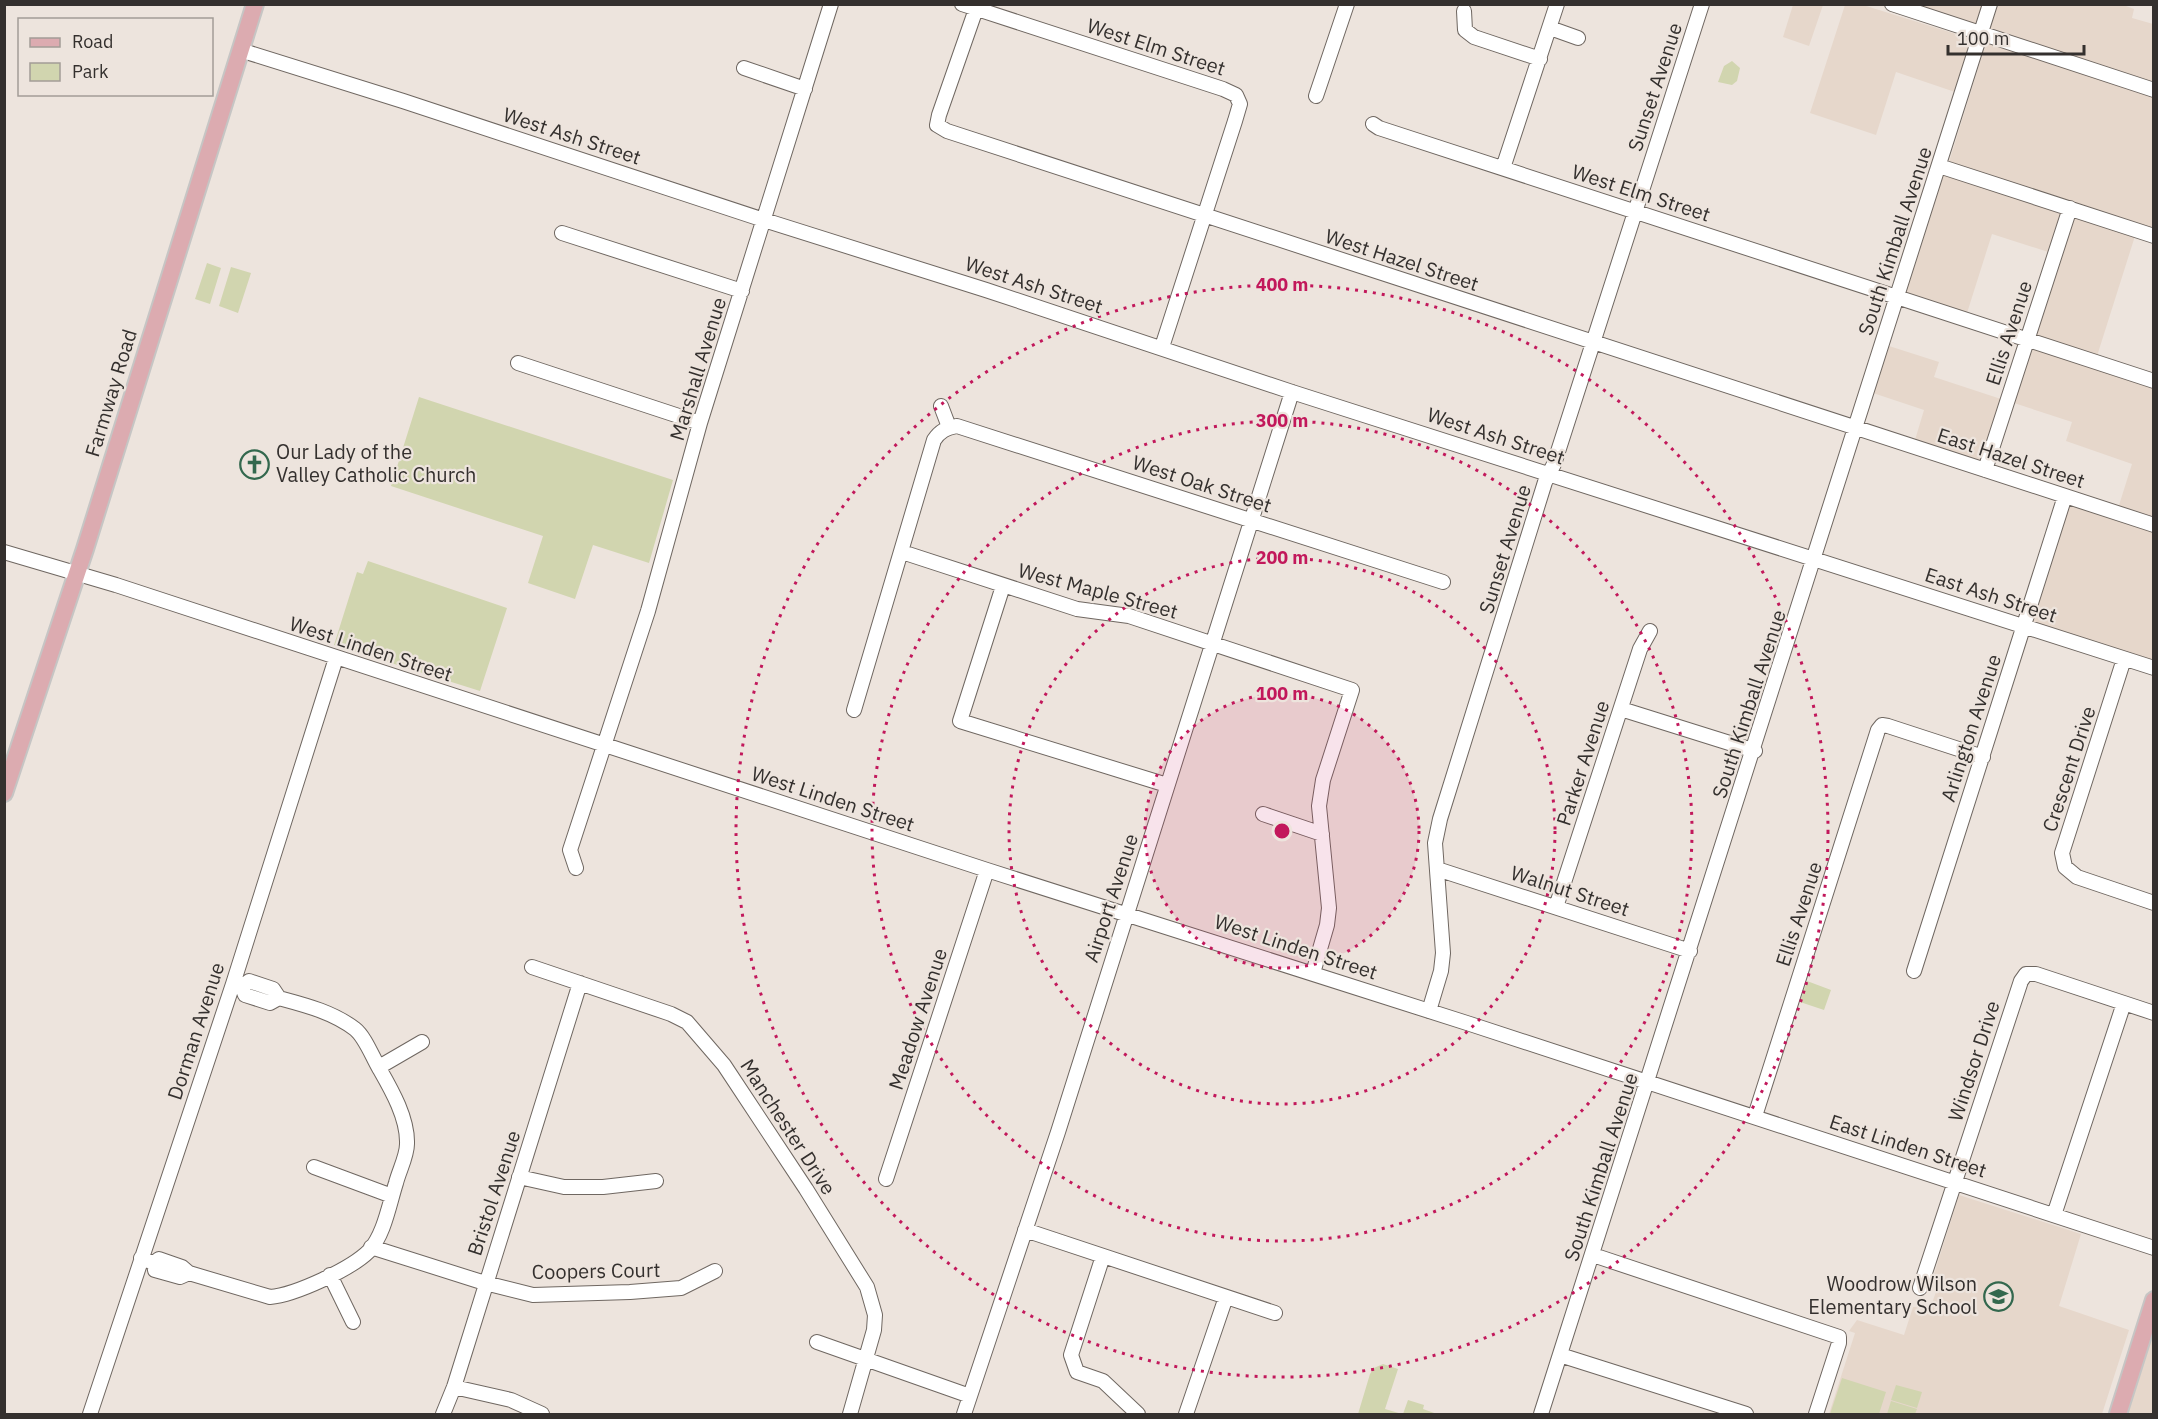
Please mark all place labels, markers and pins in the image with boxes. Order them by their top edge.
place label: Our Lady of the Valley Catholic Church [276,438,476,488]
church icon: Our Lady of the Valley Catholic Church [239,448,271,480]
centre of rings [1272,821,1292,841]
place label: Woodrow Wilson Elementary School [1808,1270,1977,1320]
school or university icon: Woodrow Wilson Elementary School [1982,1280,2014,1312]

